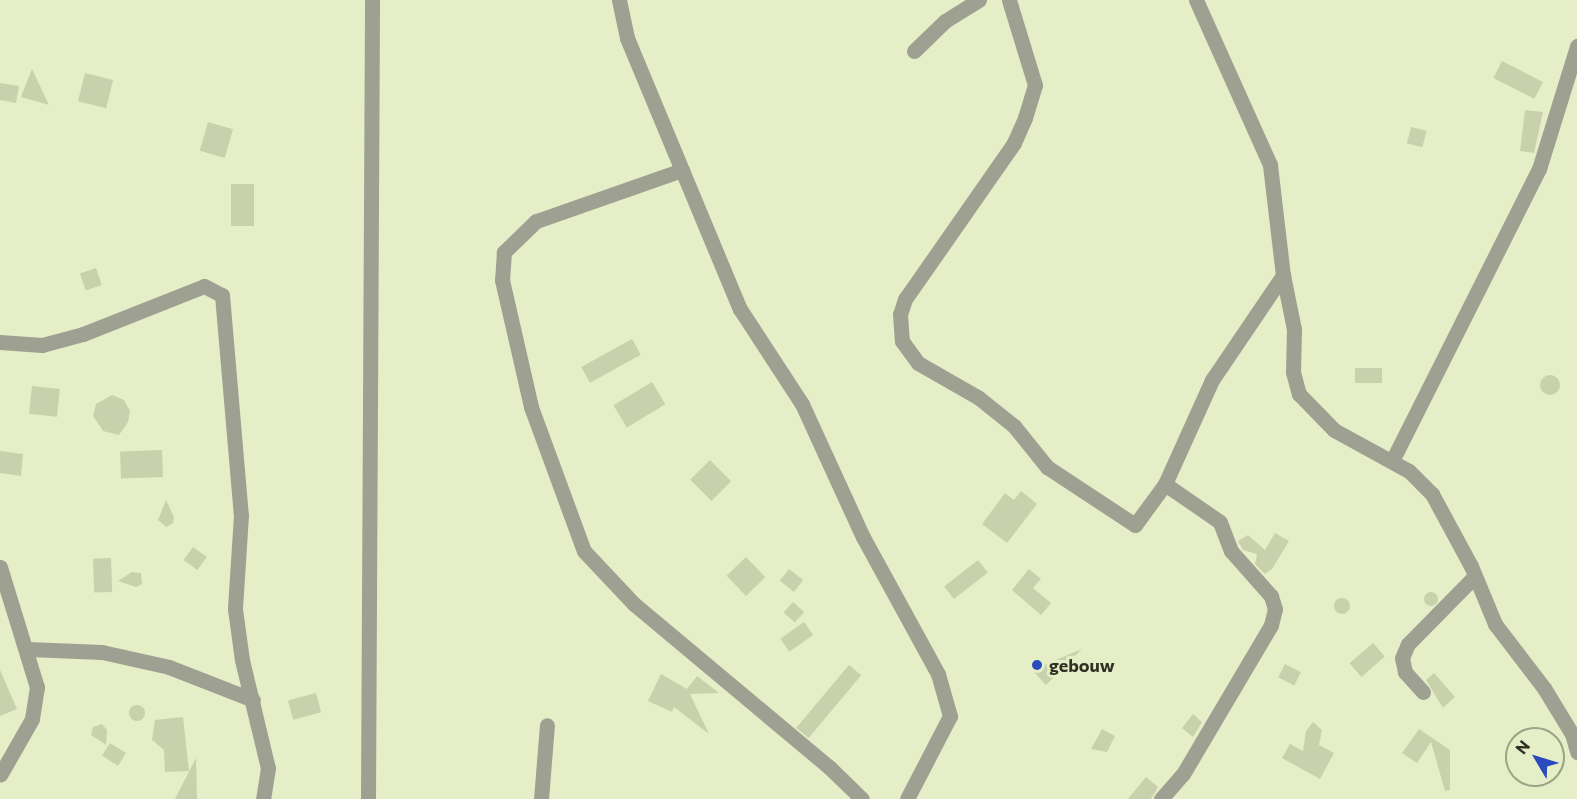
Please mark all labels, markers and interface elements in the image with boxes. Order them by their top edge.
place label: gebouw [1049,654,1115,676]
marker: gebouw [1030,658,1044,672]
north arrow [1505,727,1565,787]
text: N [1511,736,1533,757]

